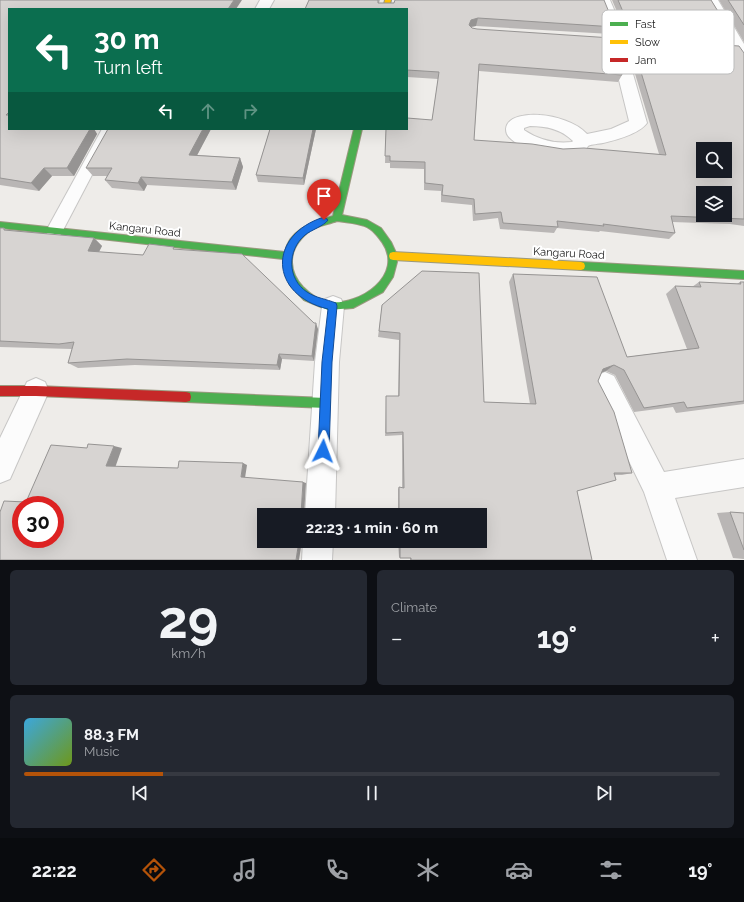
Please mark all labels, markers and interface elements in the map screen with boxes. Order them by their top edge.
legend [602,10,734,74]
text: Fast [635,18,656,31]
text: 30 m [94,23,160,56]
icon: left [28,24,80,76]
text: Slow [635,36,660,49]
text: Jam [635,54,656,67]
text: Turn left [94,57,163,78]
icon: left [155,100,177,122]
icon: ahead [197,100,219,122]
icon: right [239,100,261,122]
map controls [696,142,732,222]
button: search [696,142,732,178]
pin [307,179,341,220]
icon: arrive [313,185,335,207]
button: layers [696,186,732,222]
street label: Kangaru Road [109,219,182,240]
street label: Kangaru Road [533,245,605,262]
position arrow [302,430,344,472]
speed limit sign: 30 [12,496,64,548]
text: 22:23 · 1 min · 60 m [306,519,438,537]
text: 29 [159,589,218,650]
text: Climate [391,600,437,615]
text: 19° [537,620,577,655]
text: − [391,625,403,651]
text: + [711,625,720,651]
text: km/h [171,646,206,661]
text: 88.3 FM [84,726,139,744]
text: Music [84,744,119,759]
icon: previous [129,782,151,804]
icon: pause [361,782,383,804]
icon: next [593,782,615,804]
icon: directions [140,856,168,884]
icon: music [231,856,259,884]
icon: phone [323,856,351,884]
icon: climate [414,856,442,884]
icon: car [505,856,533,884]
icon: filters [597,856,625,884]
text: 22:22 [32,860,77,881]
text: 19° [688,860,712,881]

